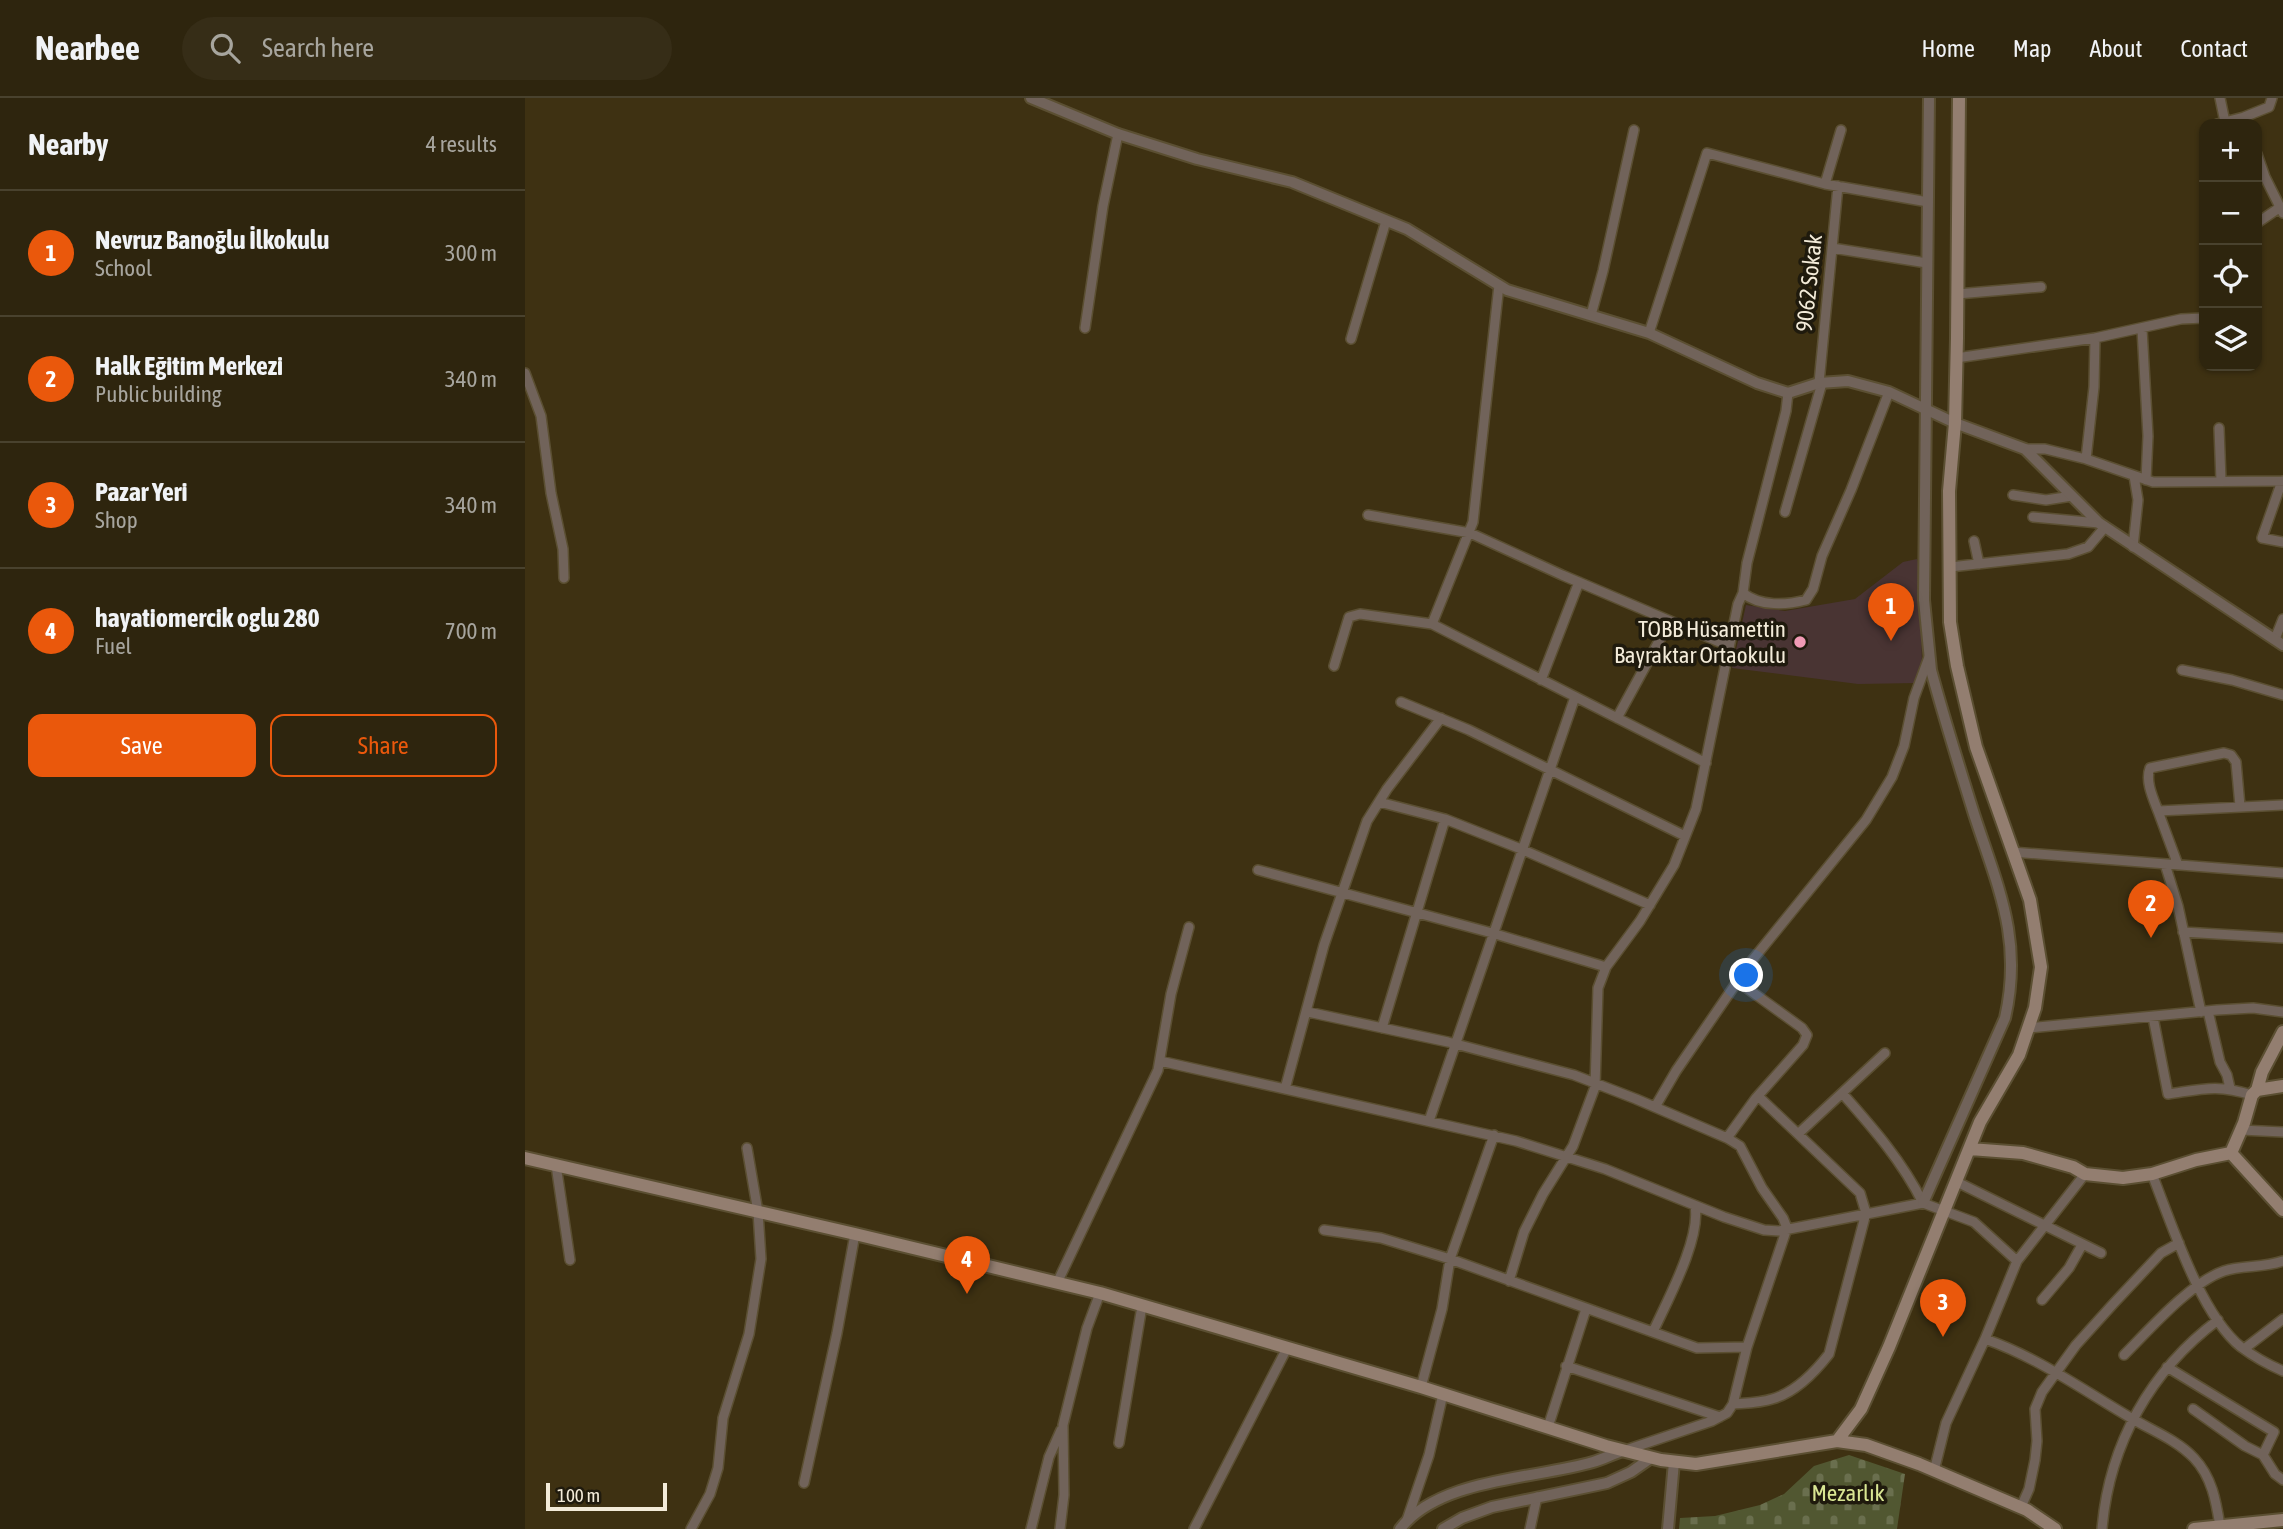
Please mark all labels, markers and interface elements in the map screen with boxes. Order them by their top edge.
search box [182,17,672,80]
text: Nearbee [35,29,140,67]
icon: search [206,29,244,67]
text: Search here [262,33,374,63]
text: Home [1921,35,1975,62]
text: Map [2013,35,2051,62]
text: About [2089,35,2142,62]
text: Contact [2180,35,2248,62]
map controls [2199,119,2262,371]
button: + [2199,119,2262,182]
text: Nearby [28,127,108,161]
text: 4 results [426,131,497,157]
button: − [2199,182,2262,245]
text: Nevruz Banoğlu İlkokulu [95,225,329,255]
street label: 9062 Sokak [1791,233,1827,333]
text: 1 [46,240,56,266]
text: 300 m [445,240,497,266]
button: locate [2199,245,2262,308]
text: School [95,255,152,281]
button: layers [2199,308,2262,371]
text: Halk Eğitim Merkezi [95,351,283,381]
text: 2 [46,366,56,392]
text: 340 m [445,366,497,392]
text: Public building [95,381,222,407]
text: Pazar Yeri [95,477,187,507]
text: 3 [46,492,56,518]
text: 340 m [445,492,497,518]
text: Shop [95,507,138,533]
pin: 1 [1868,583,1914,641]
text: hayatiomercik oglu 280 [95,603,320,633]
place label: TOBB Hüsamettin Bayraktar Ortaokulu [1614,616,1786,668]
text: 4 [46,618,56,644]
text: 700 m [445,618,497,644]
text: Fuel [95,633,132,659]
marker: TOBB Hüsamettin Bayraktar Ortaokulu [1792,634,1808,650]
button: Save [28,714,256,777]
button: Share [270,714,497,777]
pin: 2 [2128,880,2174,938]
your location [1729,958,1763,992]
pin: 4 [944,1236,990,1294]
pin: 3 [1920,1279,1966,1337]
scale bar [546,1480,667,1512]
park label: Mezarlık [1811,1480,1885,1506]
text: 100 m [557,1484,600,1506]

